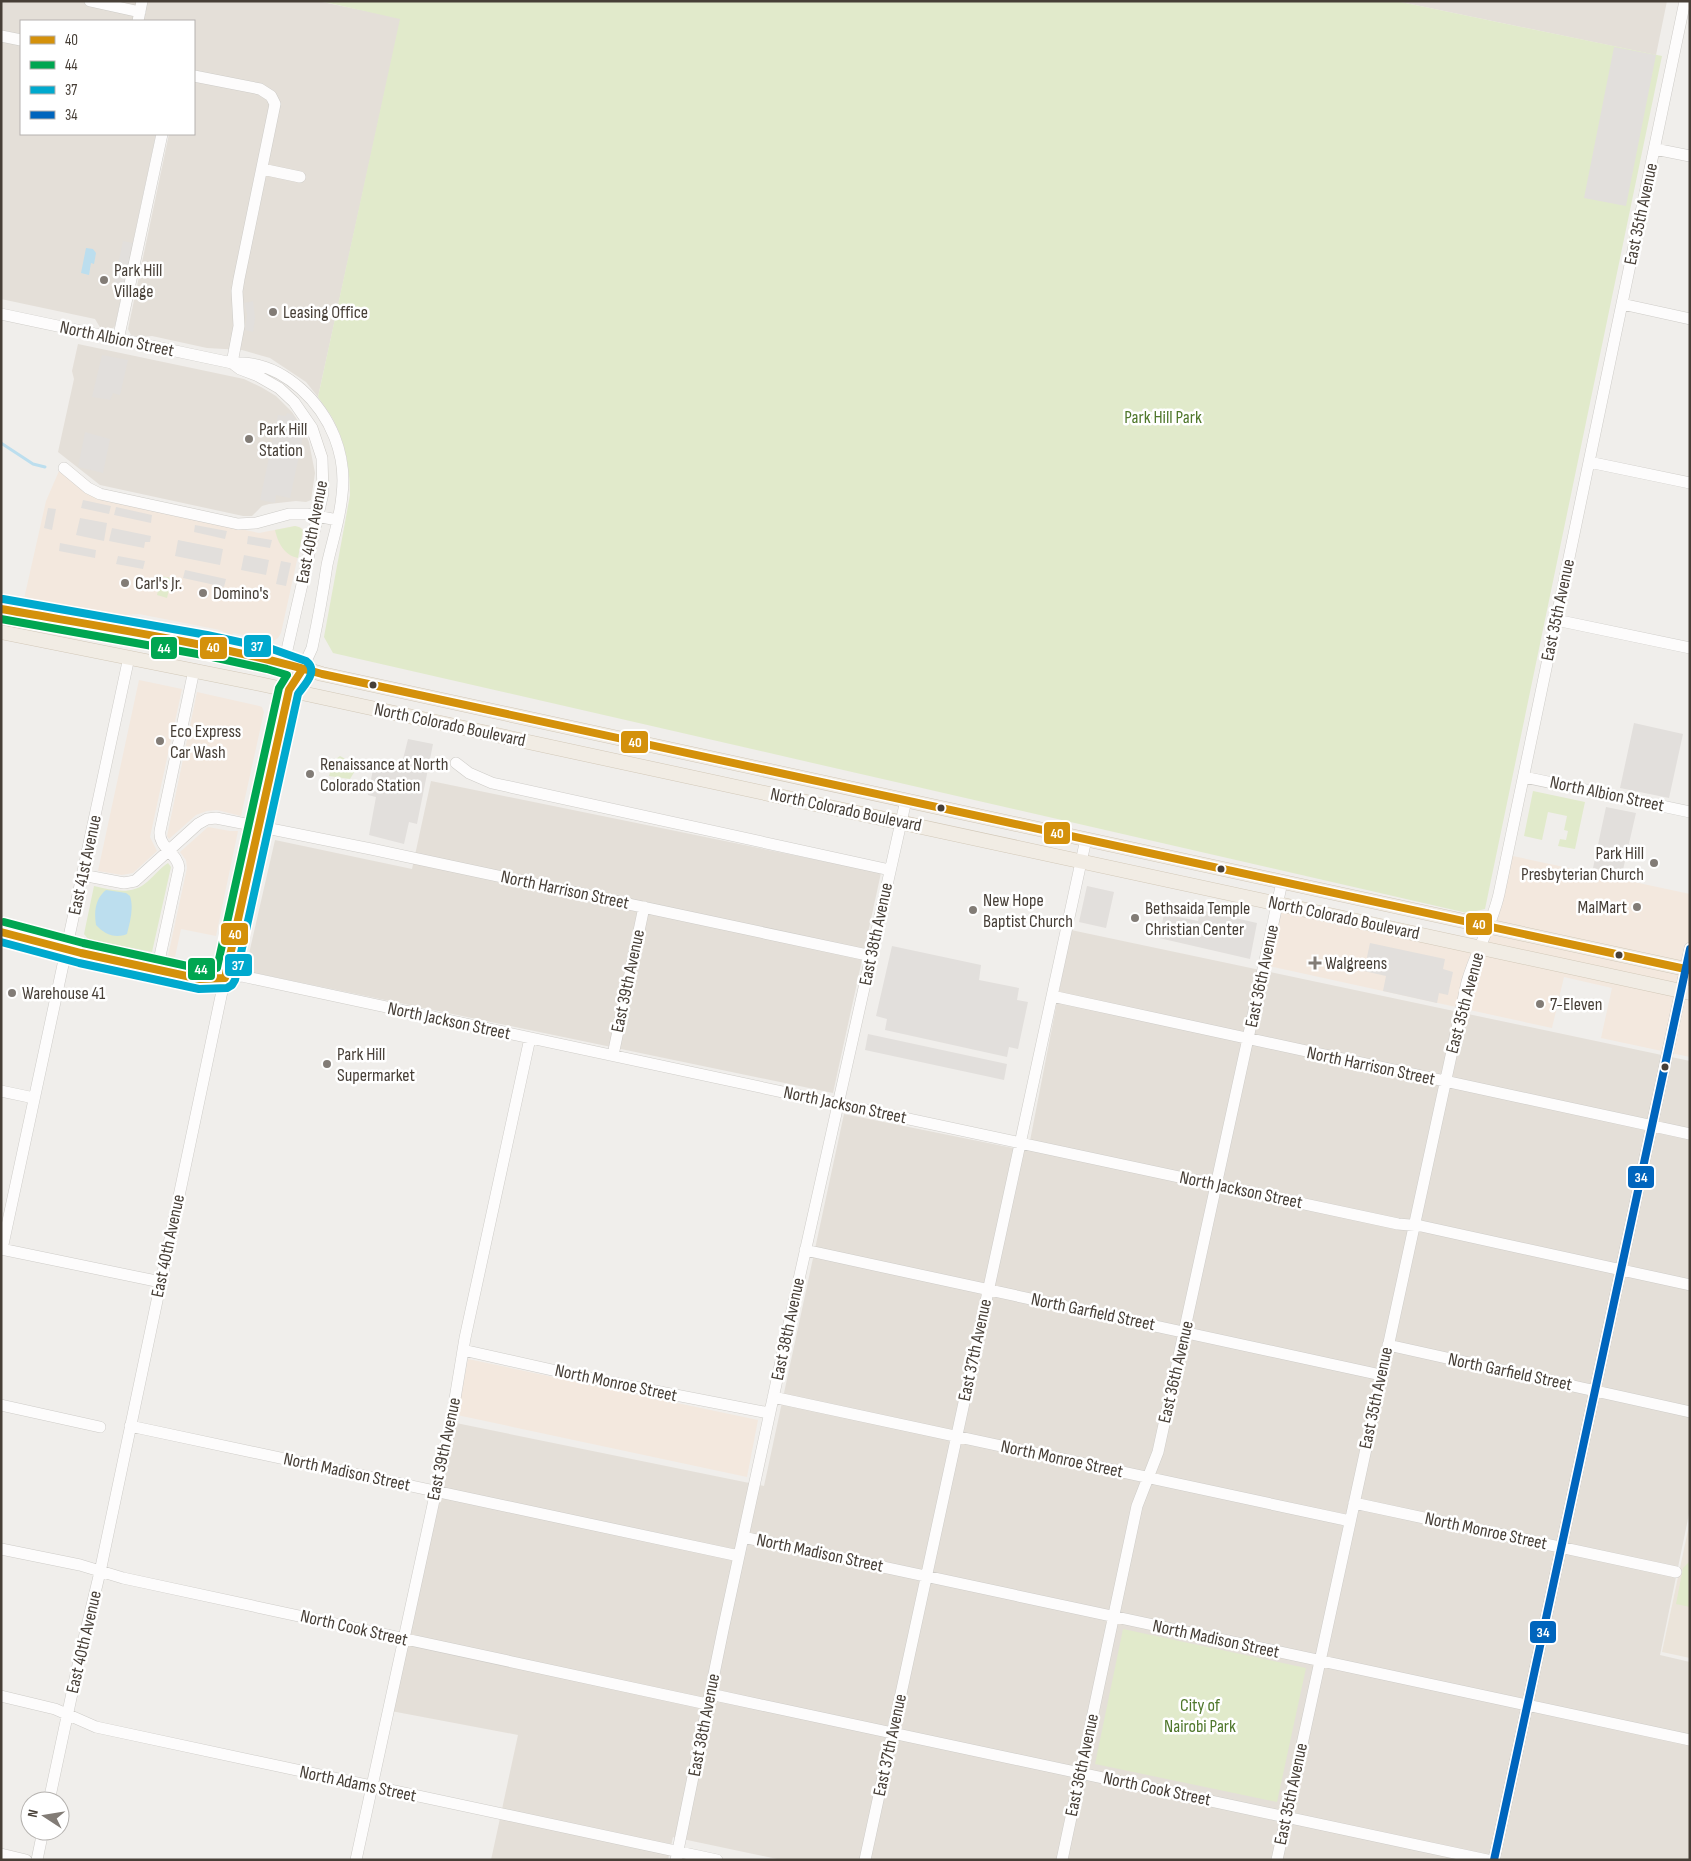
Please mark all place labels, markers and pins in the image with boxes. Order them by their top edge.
place label: Park Hill Village [114,260,162,302]
marker: Park Hill Village [98,274,110,286]
place label: Leasing Office [283,302,368,323]
marker: Leasing Office [267,306,279,318]
place label: Park Hill Station [259,419,307,461]
marker: Park Hill Station [243,433,255,445]
place label: Carl's Jr. [135,573,182,594]
marker: Carl's Jr. [119,577,131,589]
place label: Domino's [213,583,269,604]
marker: Domino's [197,587,209,599]
unlabelled marker [368,680,378,690]
place label: Eco Express Car Wash [170,721,241,763]
marker: Eco Express Car Wash [154,735,166,747]
place label: Renaissance at North Colorado Station [320,754,448,796]
marker: Renaissance at North Colorado Station [304,768,316,780]
unlabelled marker [936,803,946,813]
place label: Park Hill Presbyterian Church [1521,843,1644,885]
marker: Park Hill Presbyterian Church [1648,857,1660,869]
unlabelled marker [1216,864,1226,874]
place label: New Hope Baptist Church [983,890,1073,932]
place label: MalMart [1578,897,1628,918]
place label: Bethsaida Temple Christian Center [1145,898,1250,940]
marker: MalMart [1631,901,1643,913]
marker: New Hope Baptist Church [967,904,979,916]
marker: Bethsaida Temple Christian Center [1129,912,1141,924]
unlabelled marker [1614,950,1624,960]
place label: Walgreens [1325,953,1387,974]
marker: Walgreens [1309,957,1321,969]
place label: Warehouse 41 [22,983,106,1004]
marker: Warehouse 41 [6,987,18,999]
place label: 7-Eleven [1550,994,1603,1015]
marker: 7-Eleven [1534,998,1546,1010]
place label: Park Hill Supermarket [337,1044,416,1086]
marker: Park Hill Supermarket [321,1058,333,1070]
unlabelled marker [1660,1062,1670,1072]

